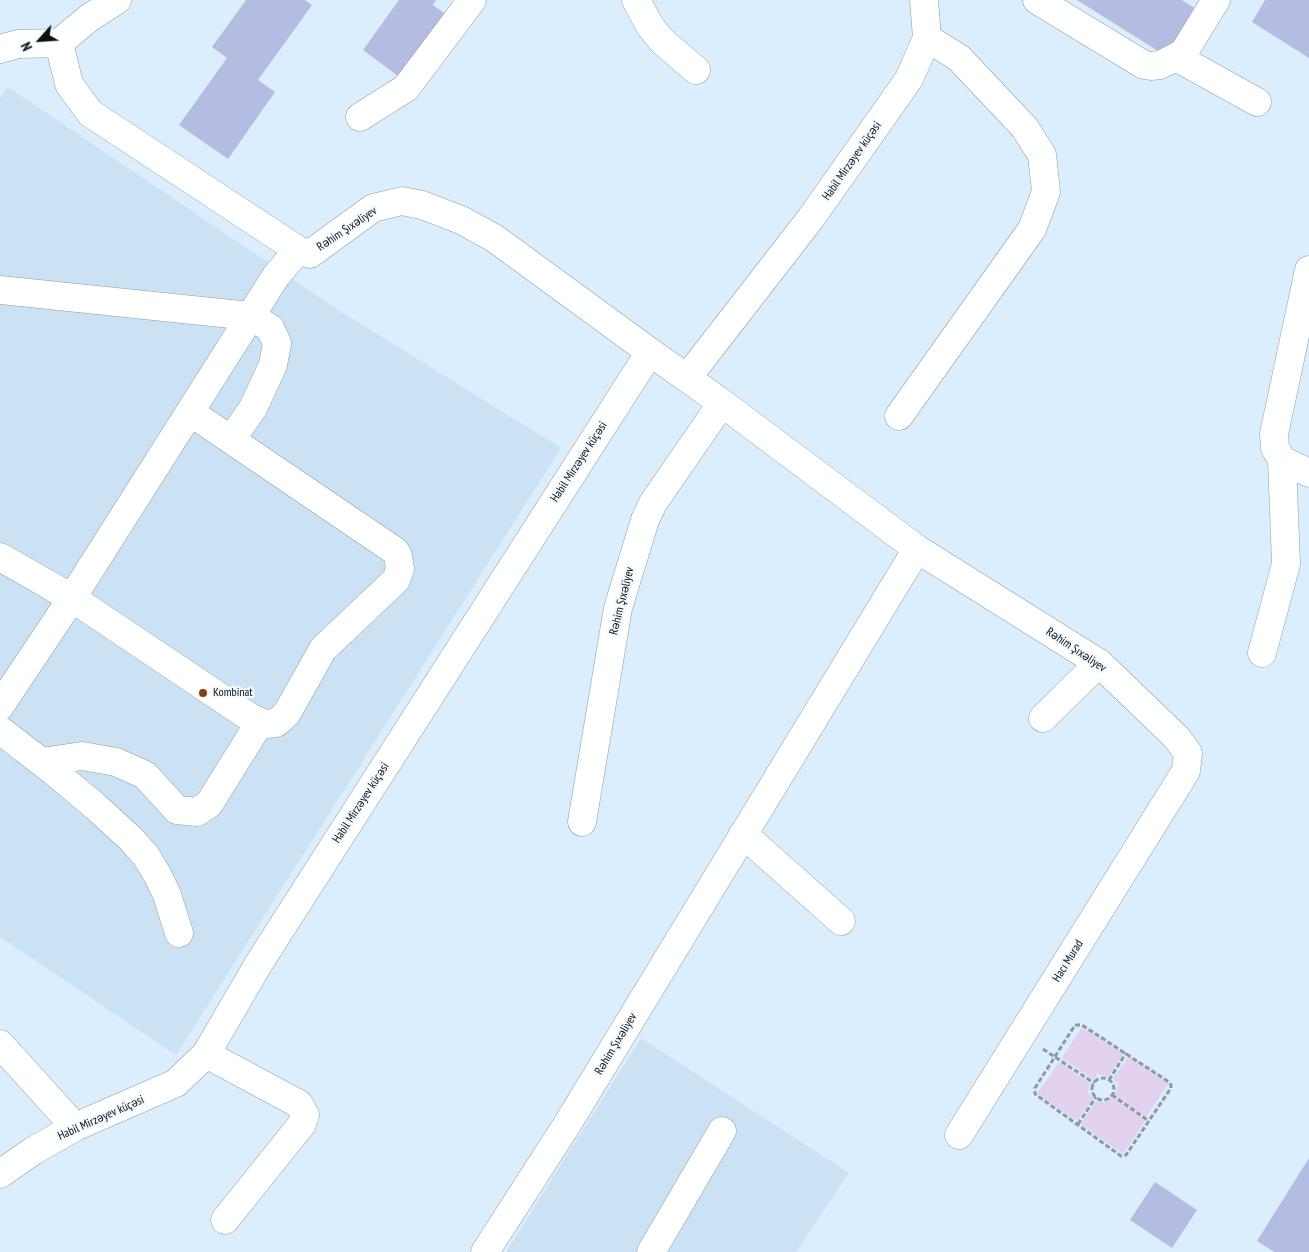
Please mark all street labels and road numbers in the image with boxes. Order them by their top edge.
street label: Habil Mirzəyev küçəsi [819,119,885,203]
street label: Rəhim Şıxəliyev [314,204,380,254]
street label: Habil Mirzəyev küçəsi [548,419,610,505]
street label: Rəhim Şıxəliyev [607,566,637,636]
street label: Rəhim Şıxəliyev [1043,625,1109,675]
street label: Habil Mirzəyev küçəsi [330,760,392,846]
street label: Hacı Murad [1049,937,1087,985]
street label: Rəhim Şıxəliyev [592,1011,640,1077]
street label: Habil Mirzəyev küçəsi [56,1093,146,1143]

